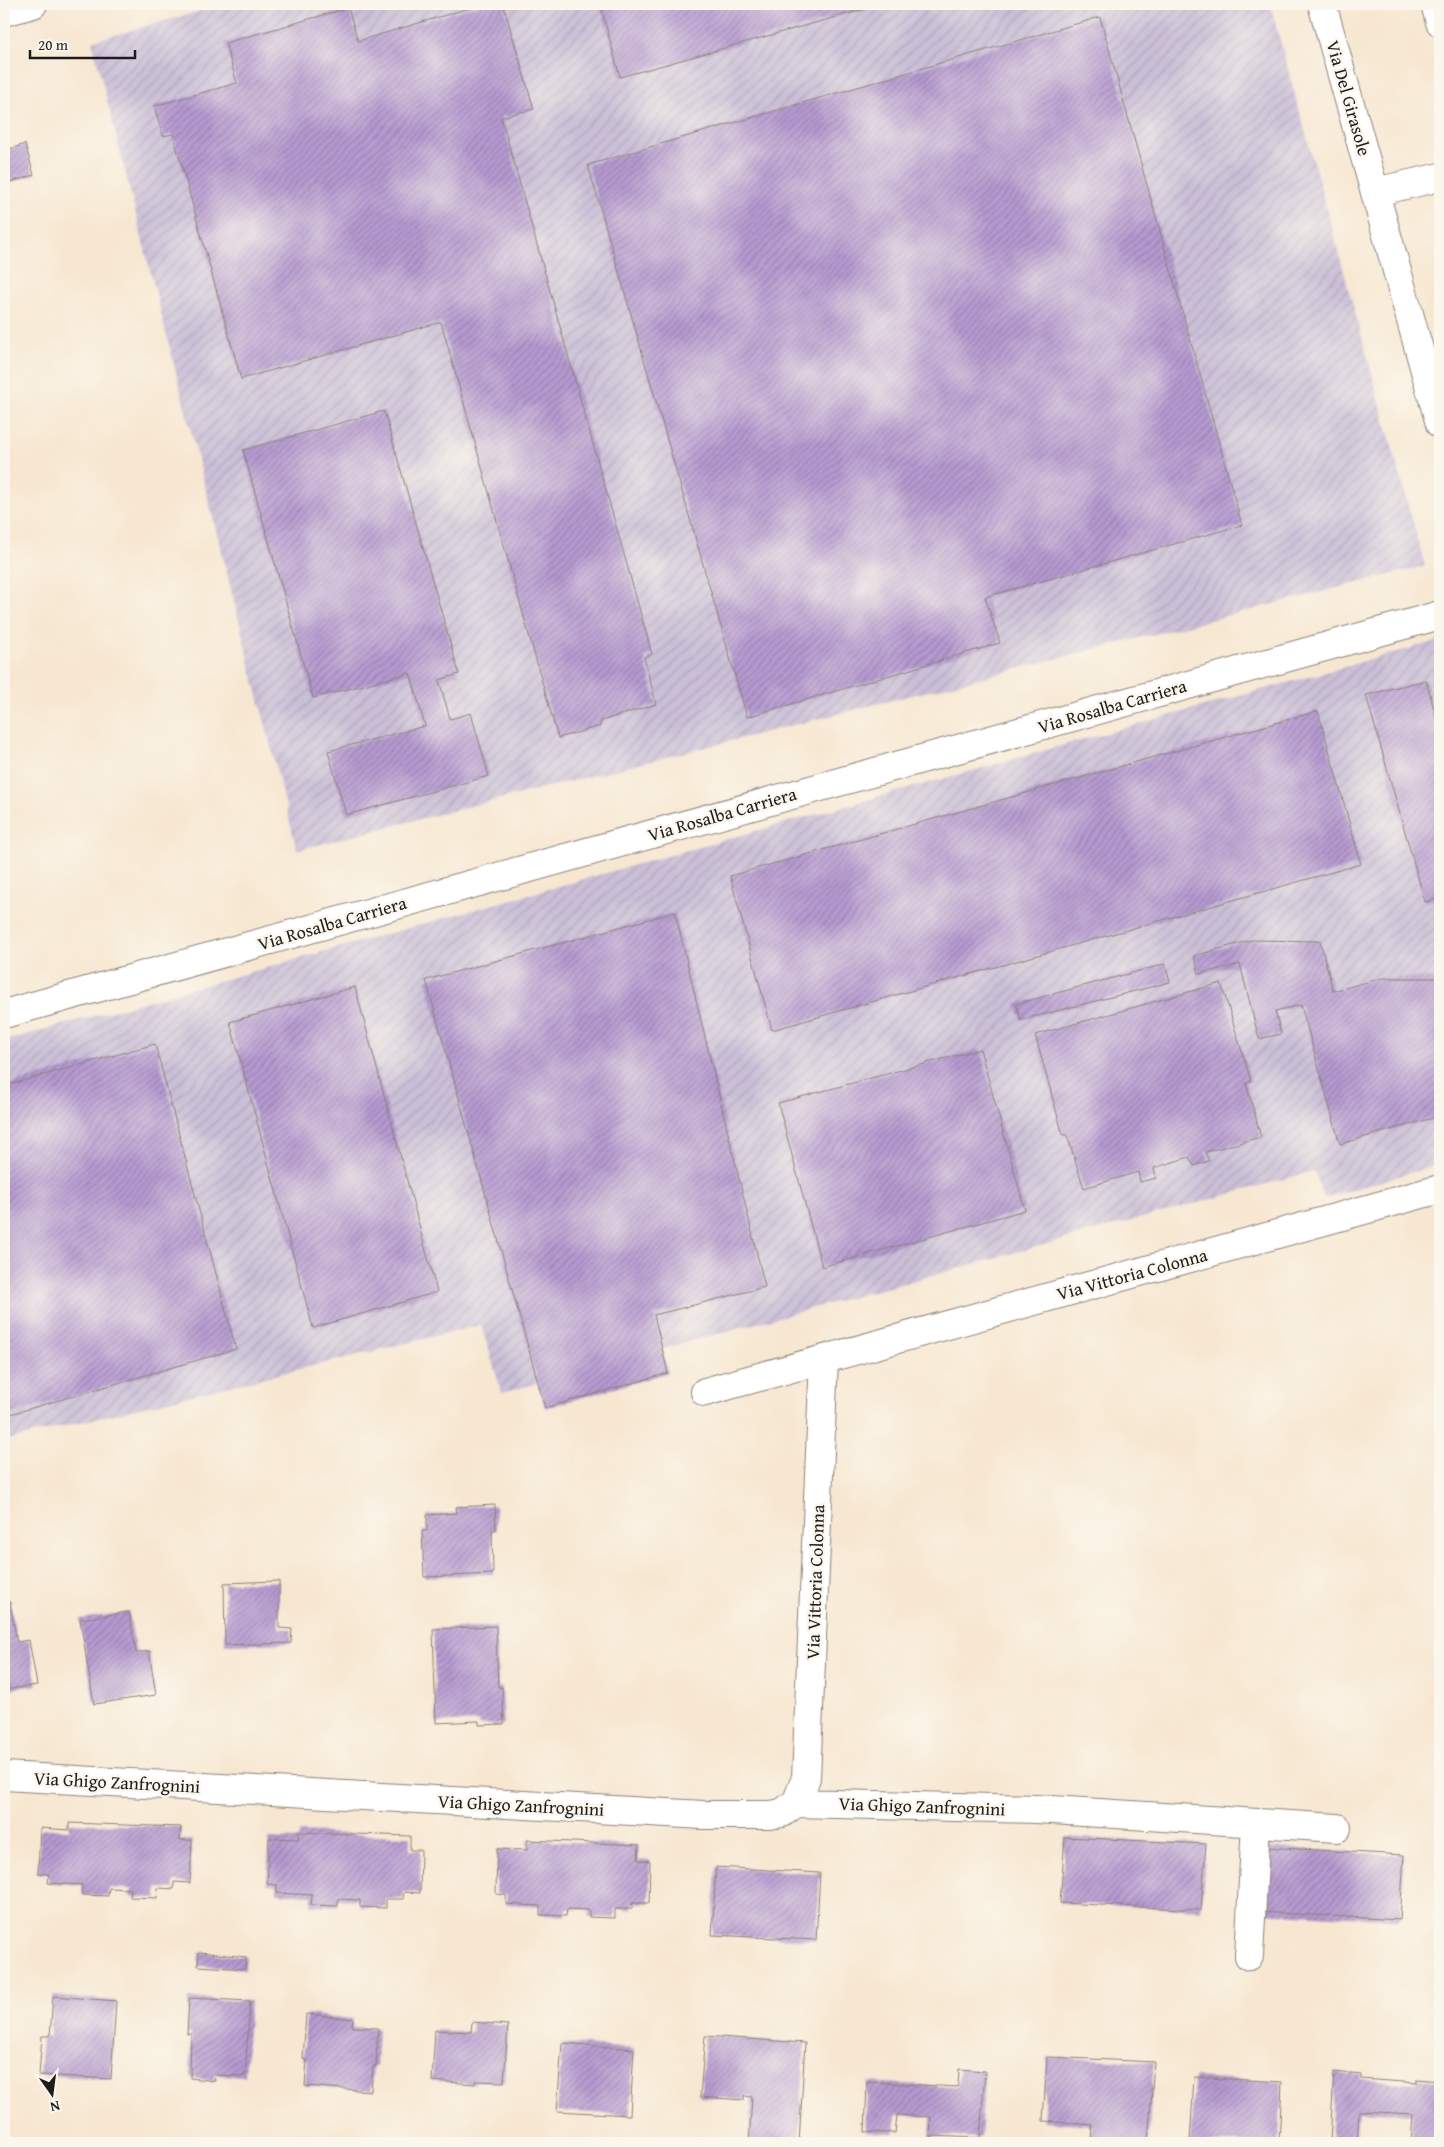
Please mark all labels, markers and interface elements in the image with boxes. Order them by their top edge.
scale bar [30,28,135,60]
text: 20 m [38,34,69,55]
street label: Via Del Girasole [1320,37,1378,159]
street label: Via Rosalba Carriera [1034,672,1190,740]
street label: Via Rosalba Carriera [644,780,800,848]
street label: Via Rosalba Carriera [254,889,410,957]
street label: Via Vittoria Colonna [1054,1241,1211,1307]
street label: Via Vittoria Colonna [799,1504,831,1660]
street label: Via Ghigo Zanfrognini [33,1764,201,1800]
street label: Via Ghigo Zanfrognini [437,1787,605,1823]
street label: Via Ghigo Zanfrognini [838,1790,1006,1822]
north arrow [28,2070,78,2120]
text: N [48,2096,62,2118]

